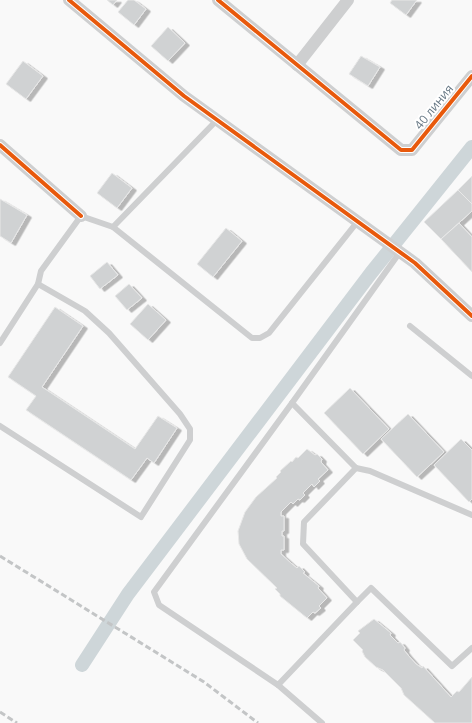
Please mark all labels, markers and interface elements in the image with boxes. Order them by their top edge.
street label: 40 линия [410,81,457,133]

